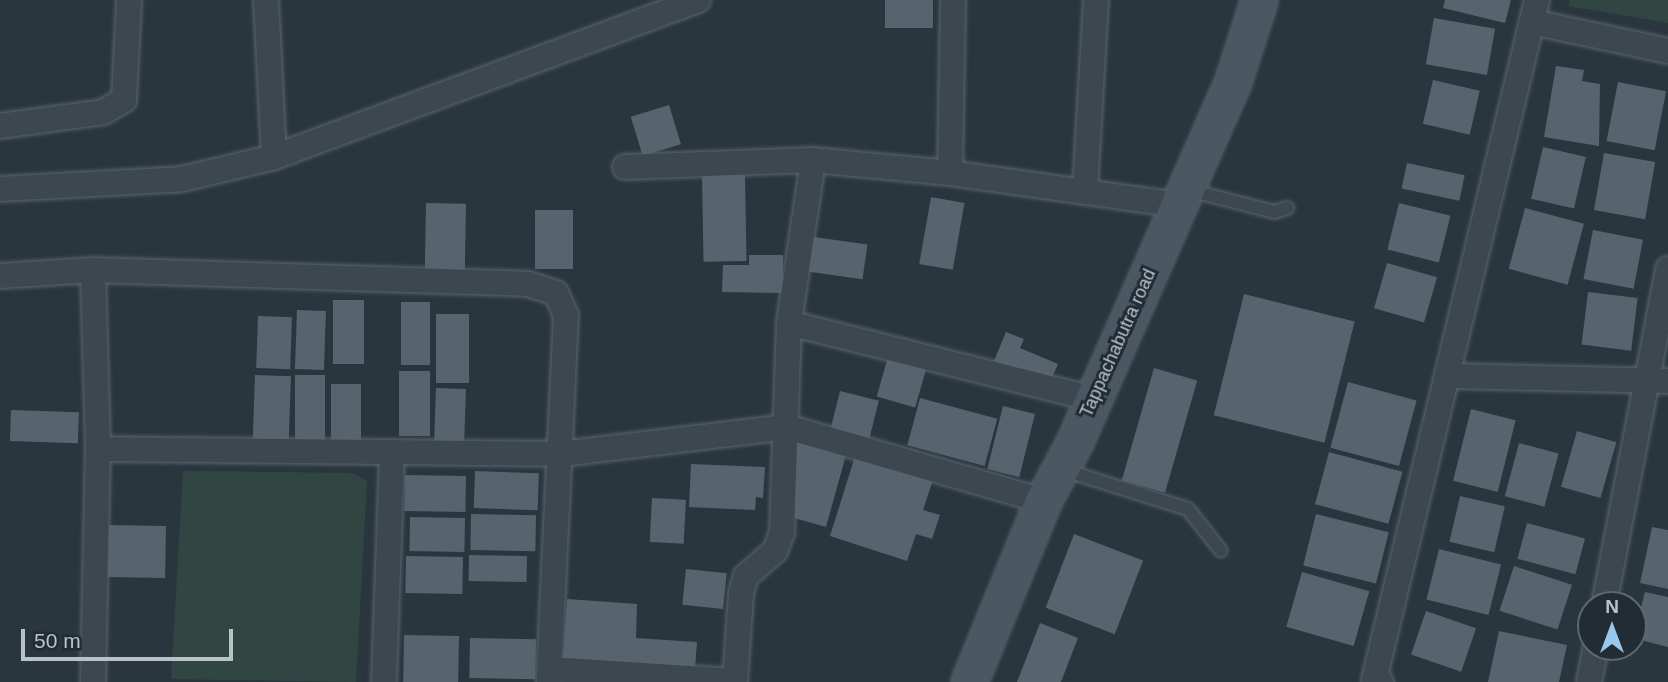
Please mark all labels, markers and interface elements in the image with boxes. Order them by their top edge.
street label: Tappachabutra road [1076,265,1160,421]
north arrow [1577,591,1647,661]
text: N [1605,596,1619,617]
scale bar [24,616,236,660]
text: 50 m [34,629,81,652]

